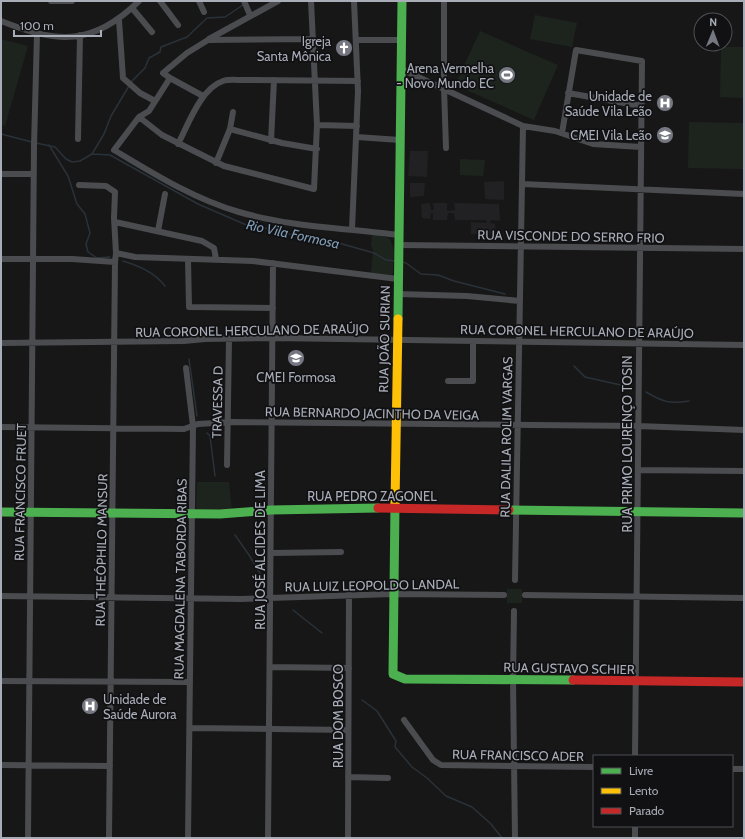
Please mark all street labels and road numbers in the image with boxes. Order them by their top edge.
street label: RUA VISCONDE DO SERRO FRIO [477,226,665,246]
street label: RUA JOÃO SURIAN [375,285,393,393]
street label: RUA CORONEL HERCULANO DE ARAÚJO [135,319,369,340]
street label: RUA CORONEL HERCULANO DE ARAÚJO [460,320,694,341]
street label: RUA PRIMO LOURENÇO TOSIN [619,355,635,533]
street label: RUA DALILA ROLIM VARGAS [497,356,515,518]
street label: TRAVESSA D [208,365,226,439]
street label: RUA BERNARDO JACINTHO DA VEIGA [265,403,479,423]
street label: RUA FRANCISCO FRUET [11,423,29,561]
street label: RUA JOSÉ ALCIDES DE LIMA [251,470,268,630]
street label: RUA THEÓPHILO MANSUR [92,473,110,627]
street label: RUA MAGDALENA TABORDA RIBAS [170,478,190,680]
street label: RUA PEDRO ZAGONEL [307,488,437,504]
street label: RUA LUIZ LEOPOLDO LANDAL [285,575,460,595]
street label: RUA GUSTAVO SCHIER [503,659,635,677]
street label: RUA DOM BOSCO [330,664,346,768]
street label: RUA FRANCISCO ADER [452,746,584,764]

